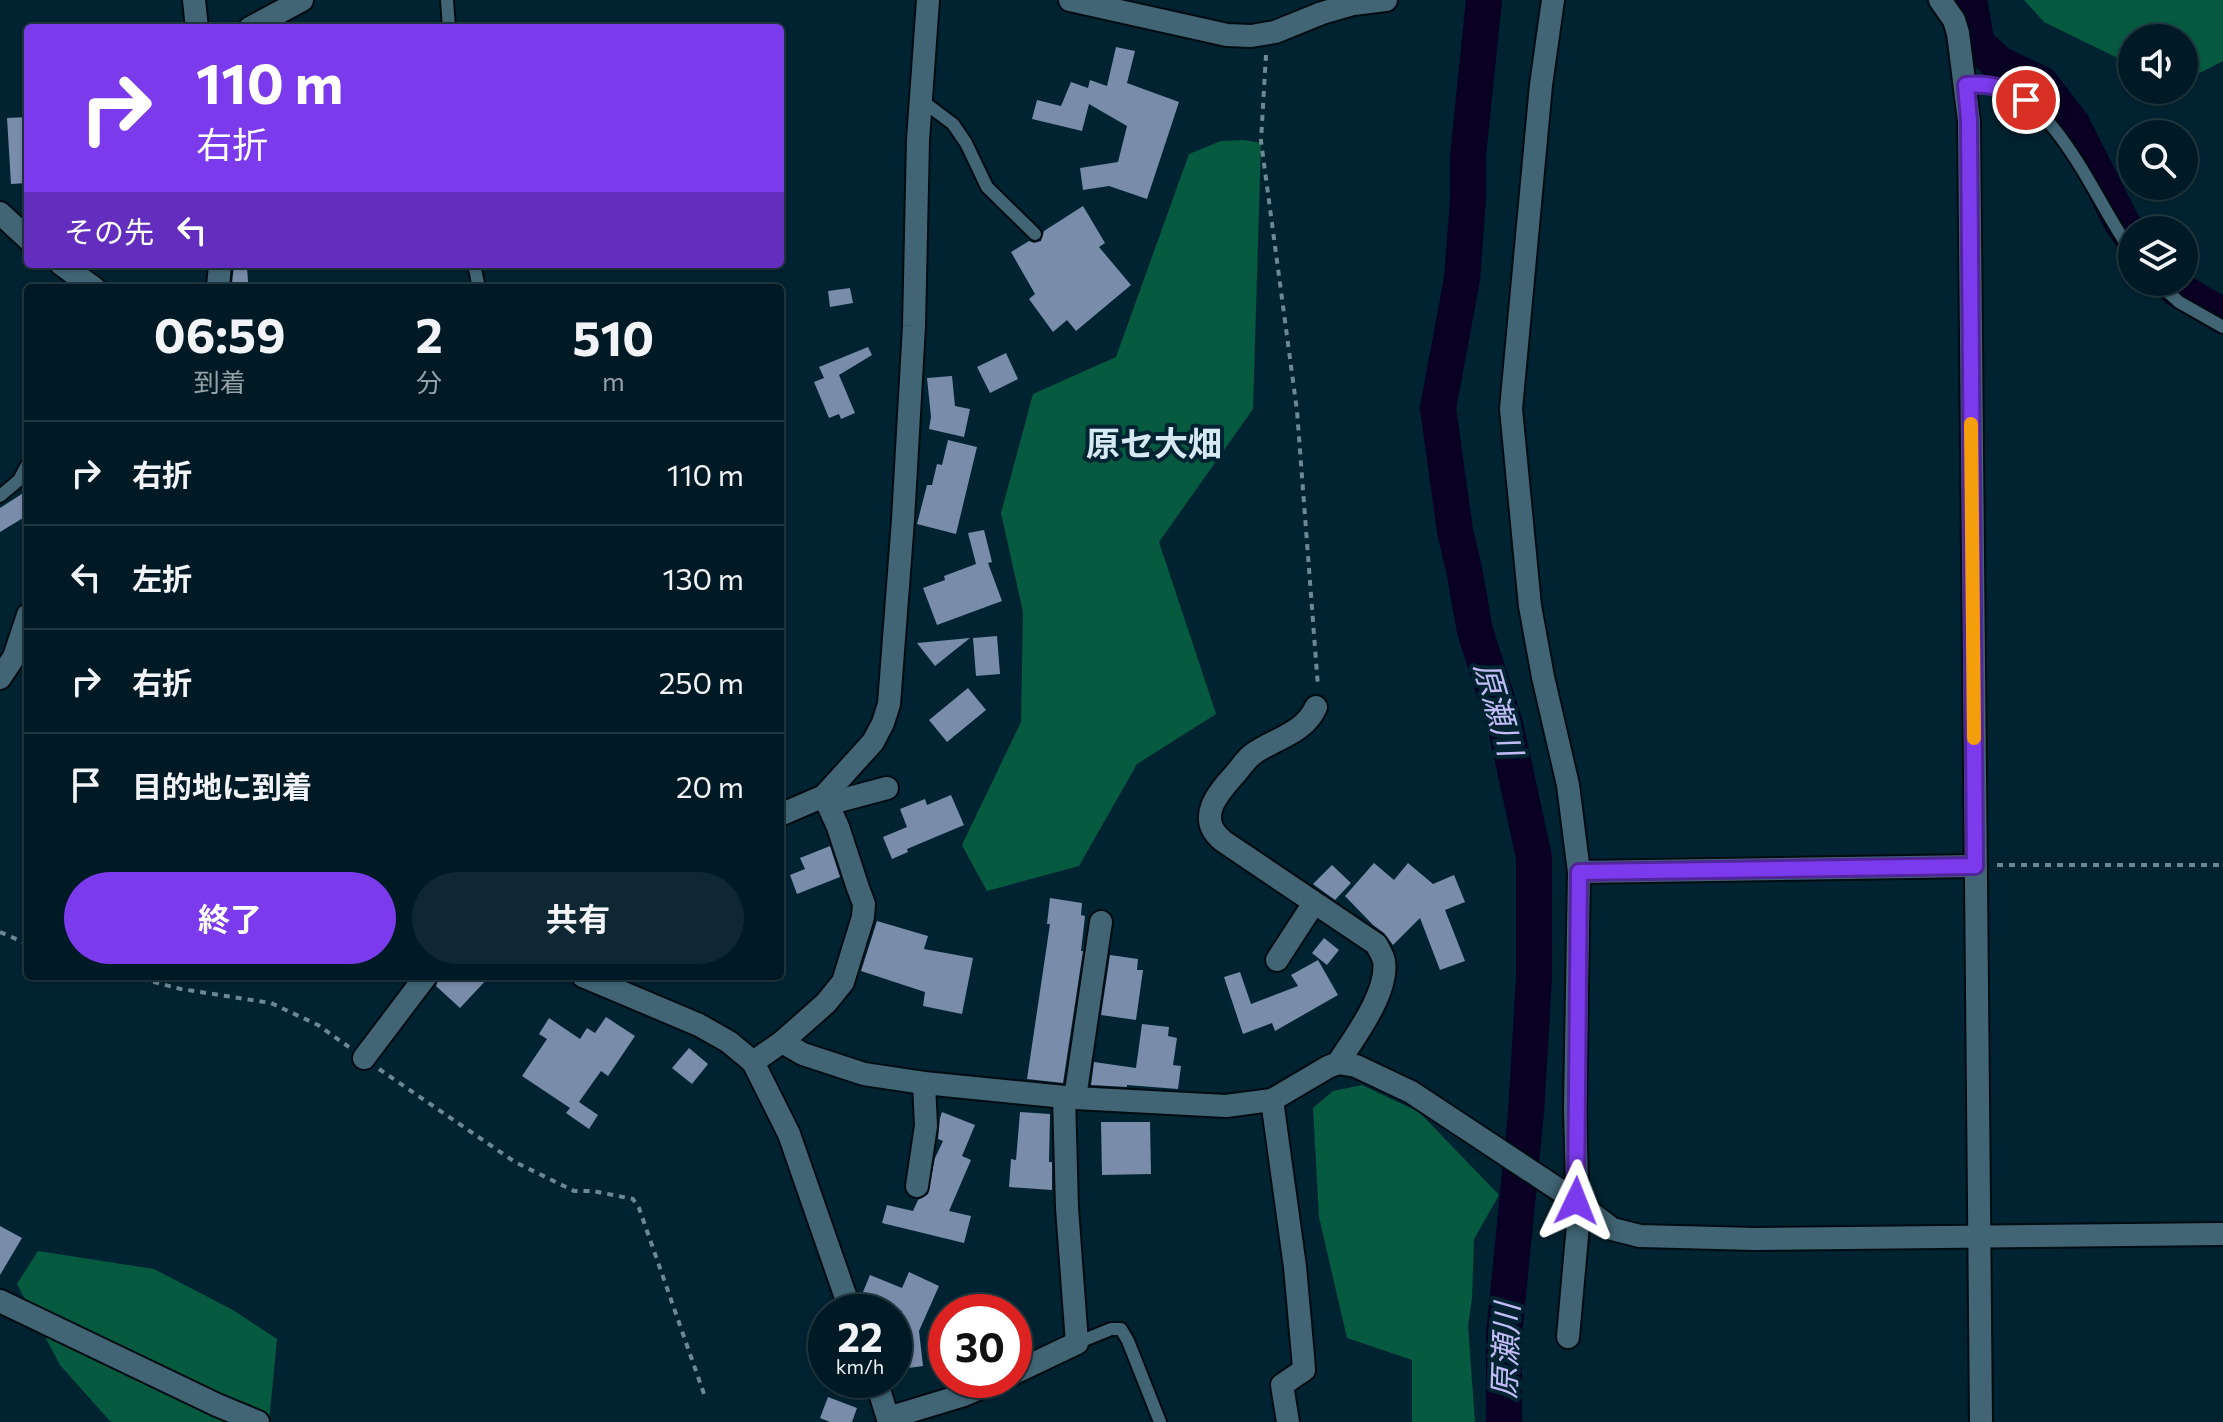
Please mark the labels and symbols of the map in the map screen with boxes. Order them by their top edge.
pin [1992,66,2060,134]
district label: 原セ大畑 [1086,421,1222,463]
water label: 原瀬川 [1467,657,1533,763]
position arrow [1534,1159,1618,1243]
speed limit sign: 30 [928,1294,1032,1398]
water label: 原瀬川 [1482,1299,1526,1400]

